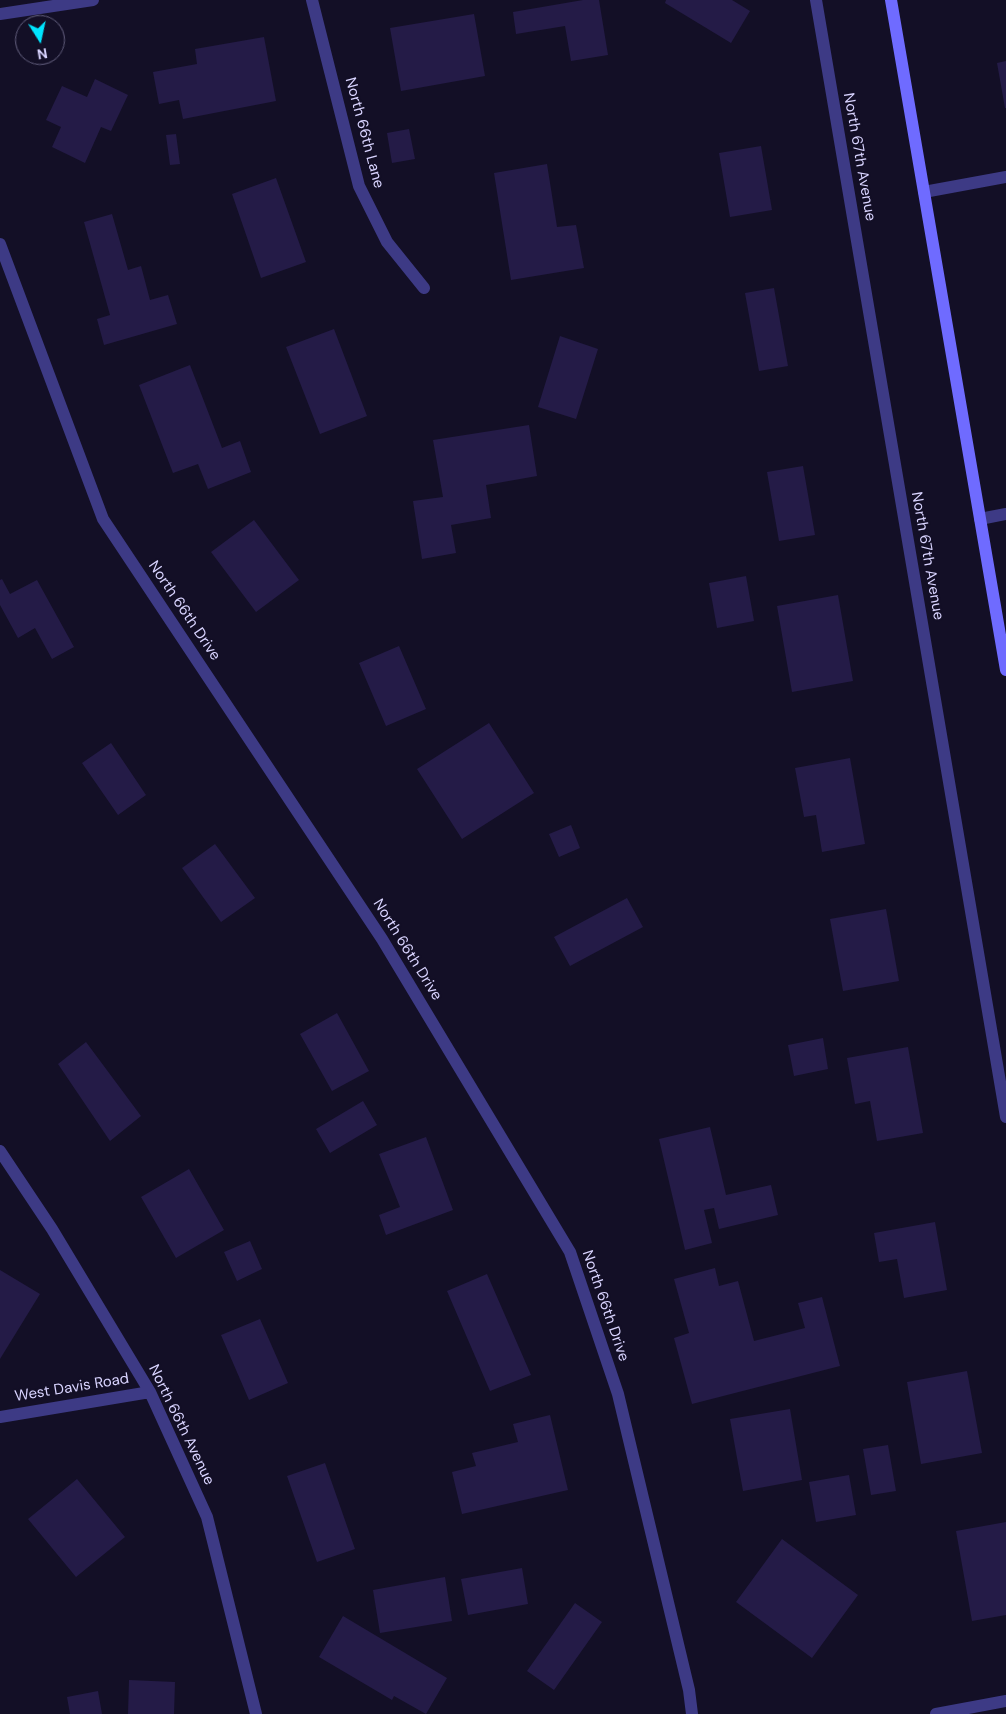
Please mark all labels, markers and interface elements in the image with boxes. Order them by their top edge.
north arrow [15,15,65,65]
text: N [36,44,49,64]
street label: North 66th Lane [341,76,387,190]
street label: North 67th Avenue [839,92,879,222]
street label: North 67th Avenue [907,491,947,621]
street label: North 66th Drive [144,558,224,664]
street label: North 66th Drive [369,896,445,1004]
street label: North 66th Drive [578,1248,632,1364]
street label: North 66th Avenue [144,1362,218,1488]
street label: West Davis Road [14,1370,130,1406]

